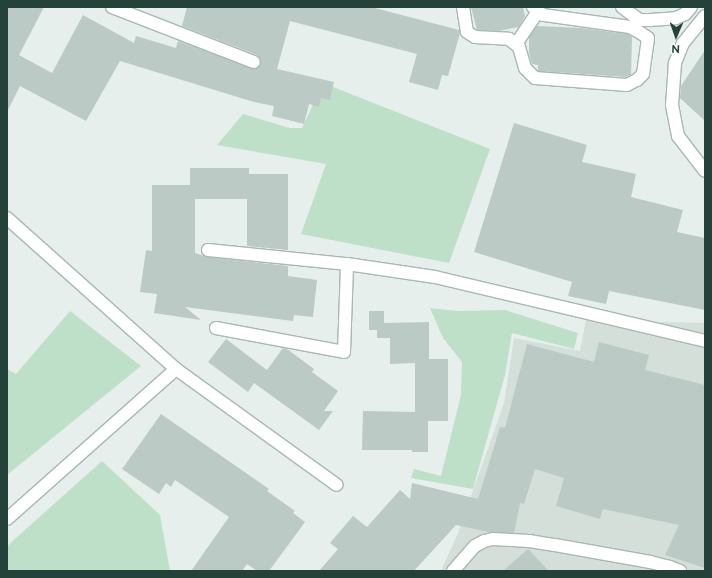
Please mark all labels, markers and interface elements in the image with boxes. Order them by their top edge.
north arrow [656,16,696,56]
text: N [671,42,680,55]

